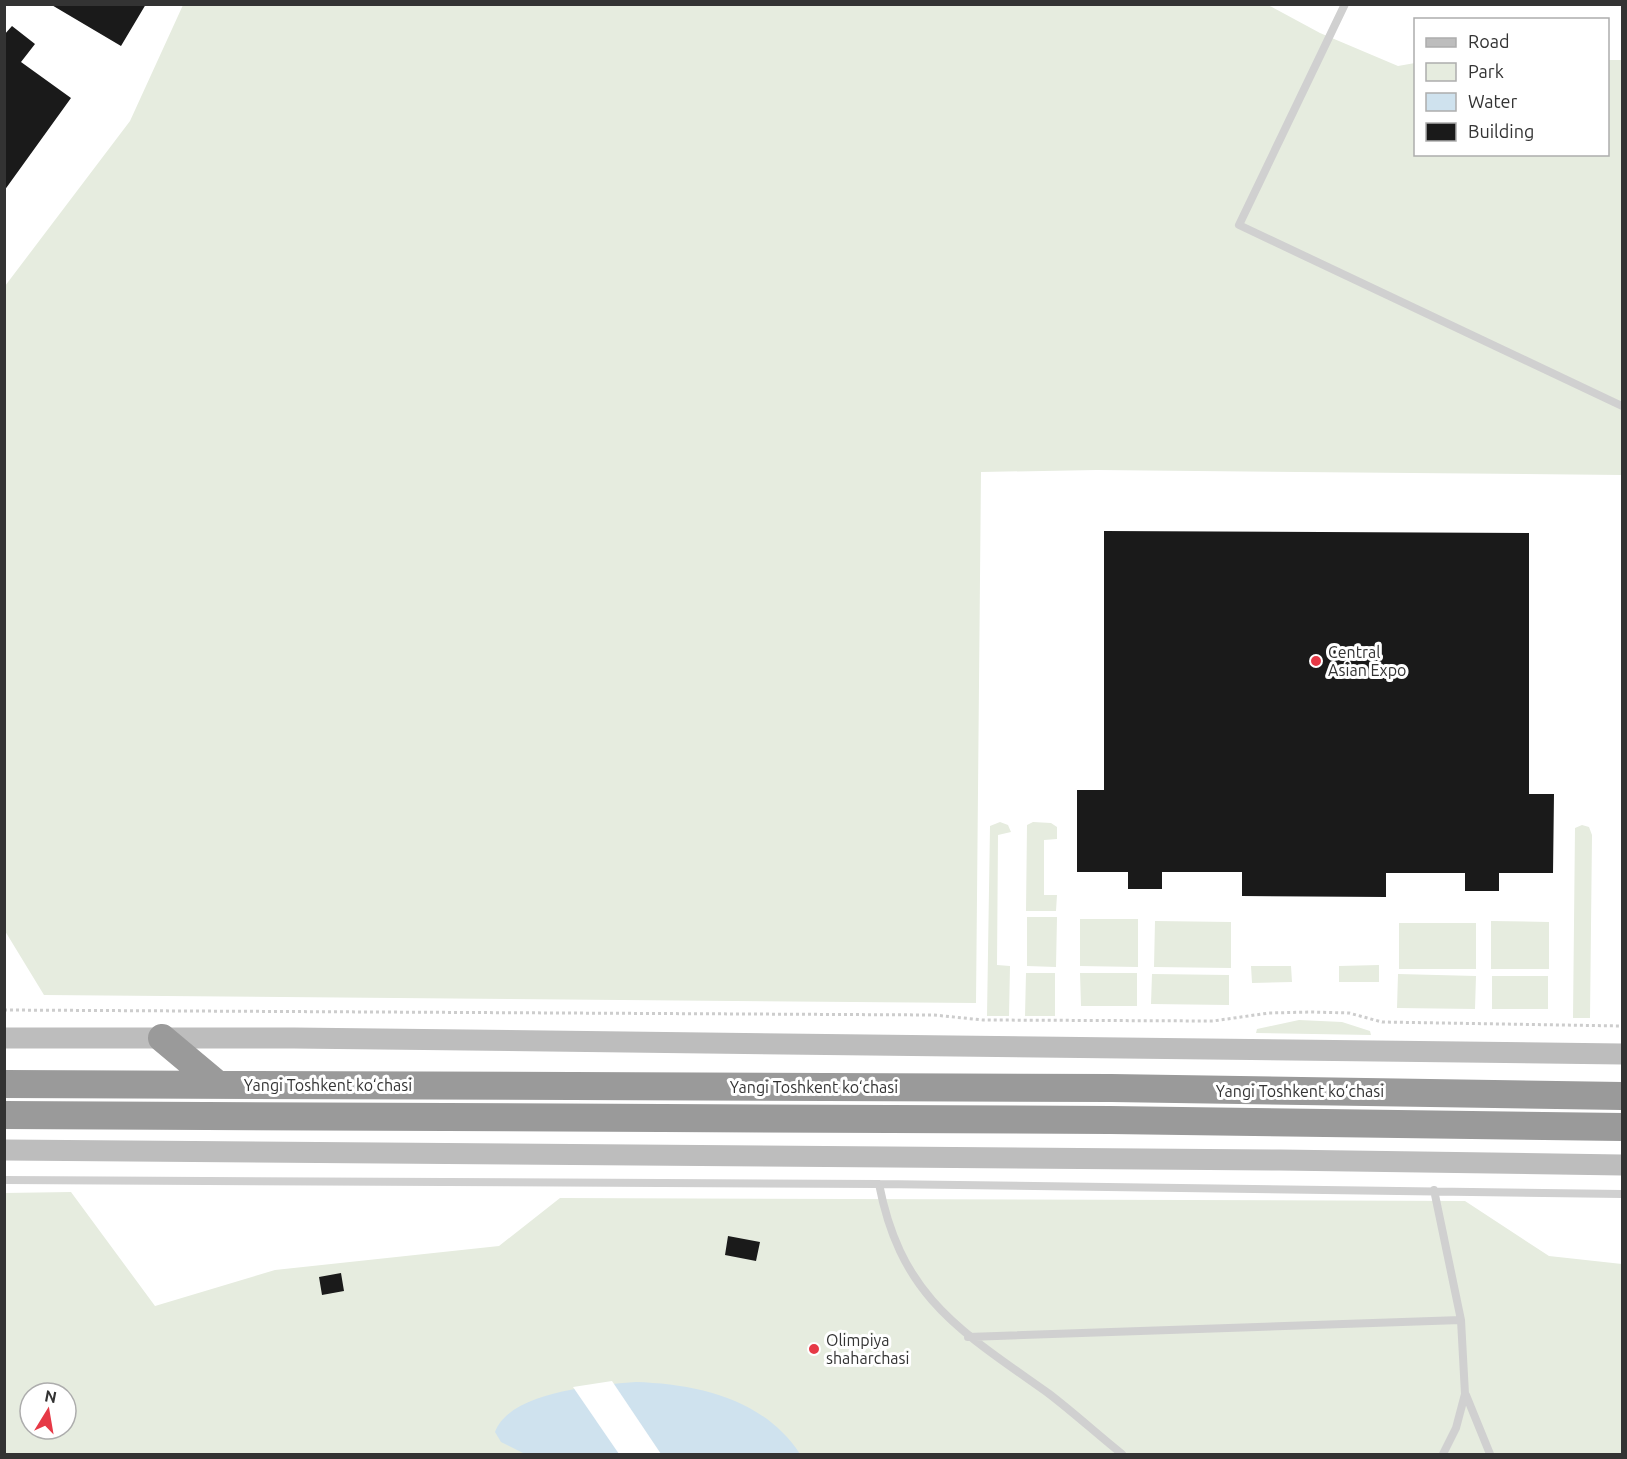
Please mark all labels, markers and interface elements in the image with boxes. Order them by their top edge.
legend [1414,18,1609,156]
text: Road [1468,31,1510,51]
text: Park [1468,61,1504,81]
text: Water [1468,91,1518,111]
text: Building [1468,121,1534,141]
place label: Central Asian Expo [1328,643,1406,679]
marker: Central Asian Expo [1309,654,1323,668]
street label: Yangi Toshkent ko‘chasi [244,1076,412,1094]
street label: Yangi Toshkent ko‘chasi [730,1078,898,1096]
street label: Yangi Toshkent ko‘chasi [1216,1082,1384,1100]
place label: Olimpiya shaharchasi [826,1331,909,1367]
marker: Olimpiya shaharchasi [807,1342,821,1356]
north arrow [18,1381,78,1441]
text: N [43,1386,58,1406]

